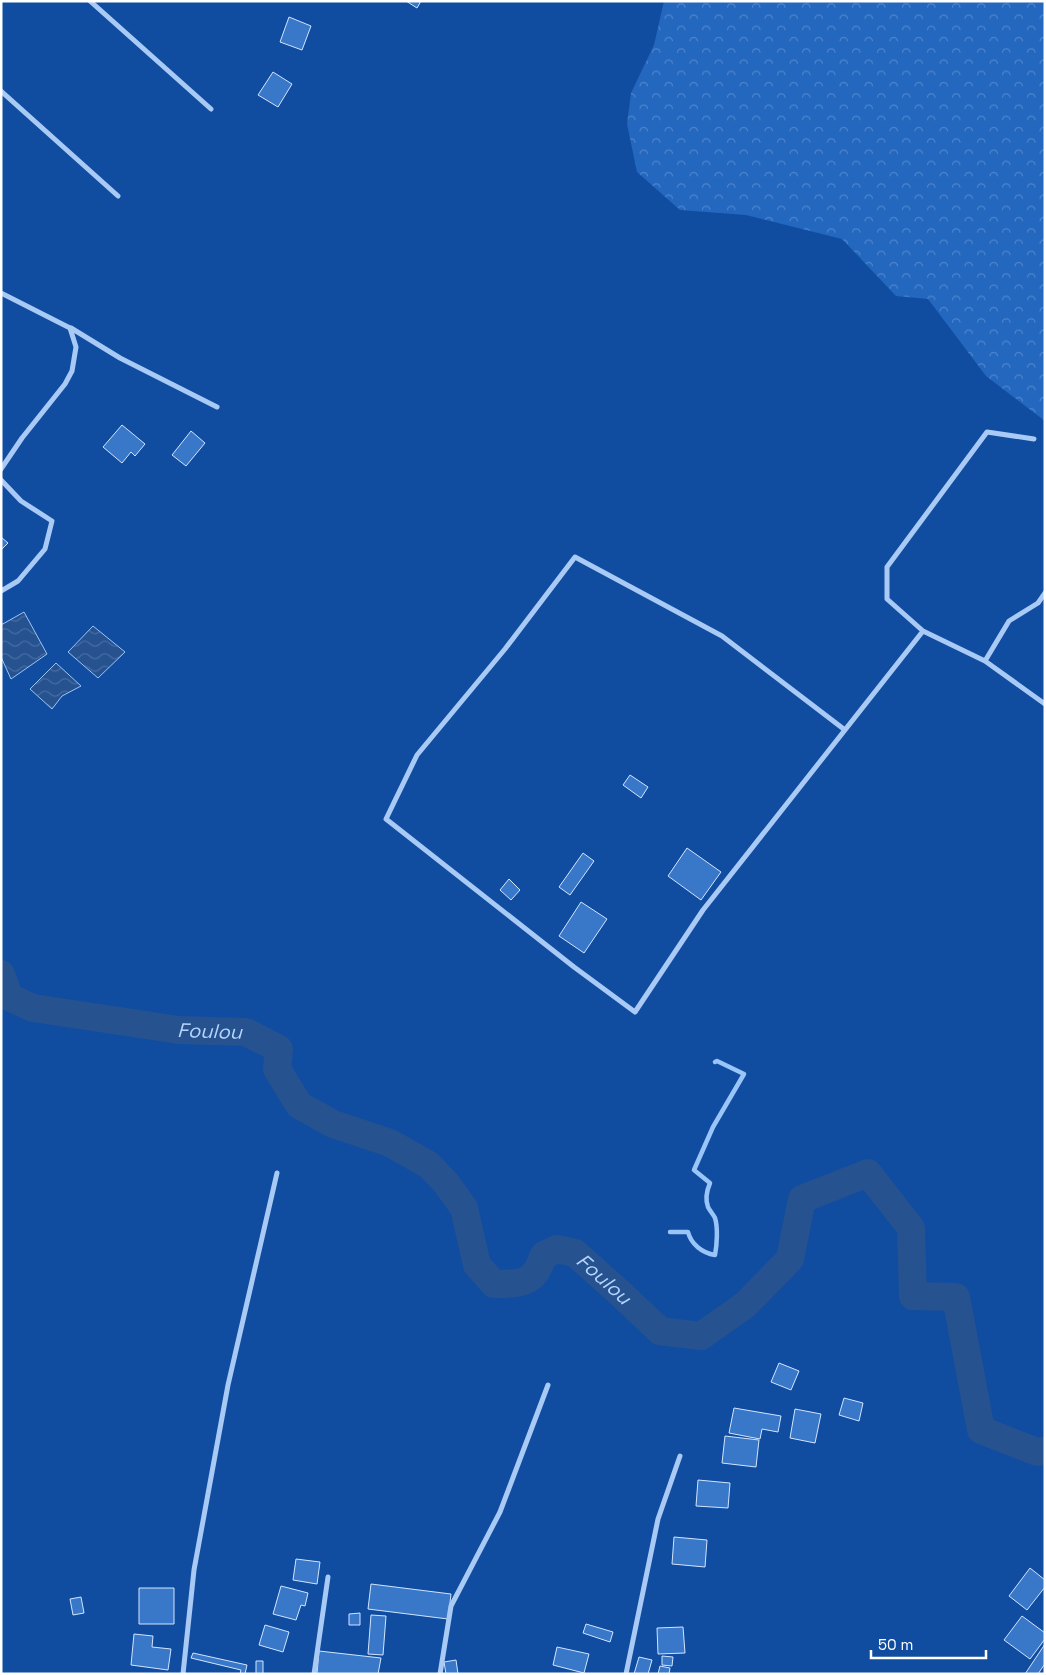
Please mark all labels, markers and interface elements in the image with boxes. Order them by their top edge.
water label: Foulou [177,1017,244,1045]
water label: Foulou [571,1248,638,1311]
scale bar [871,1628,986,1660]
text: 50 m [878,1635,913,1654]

